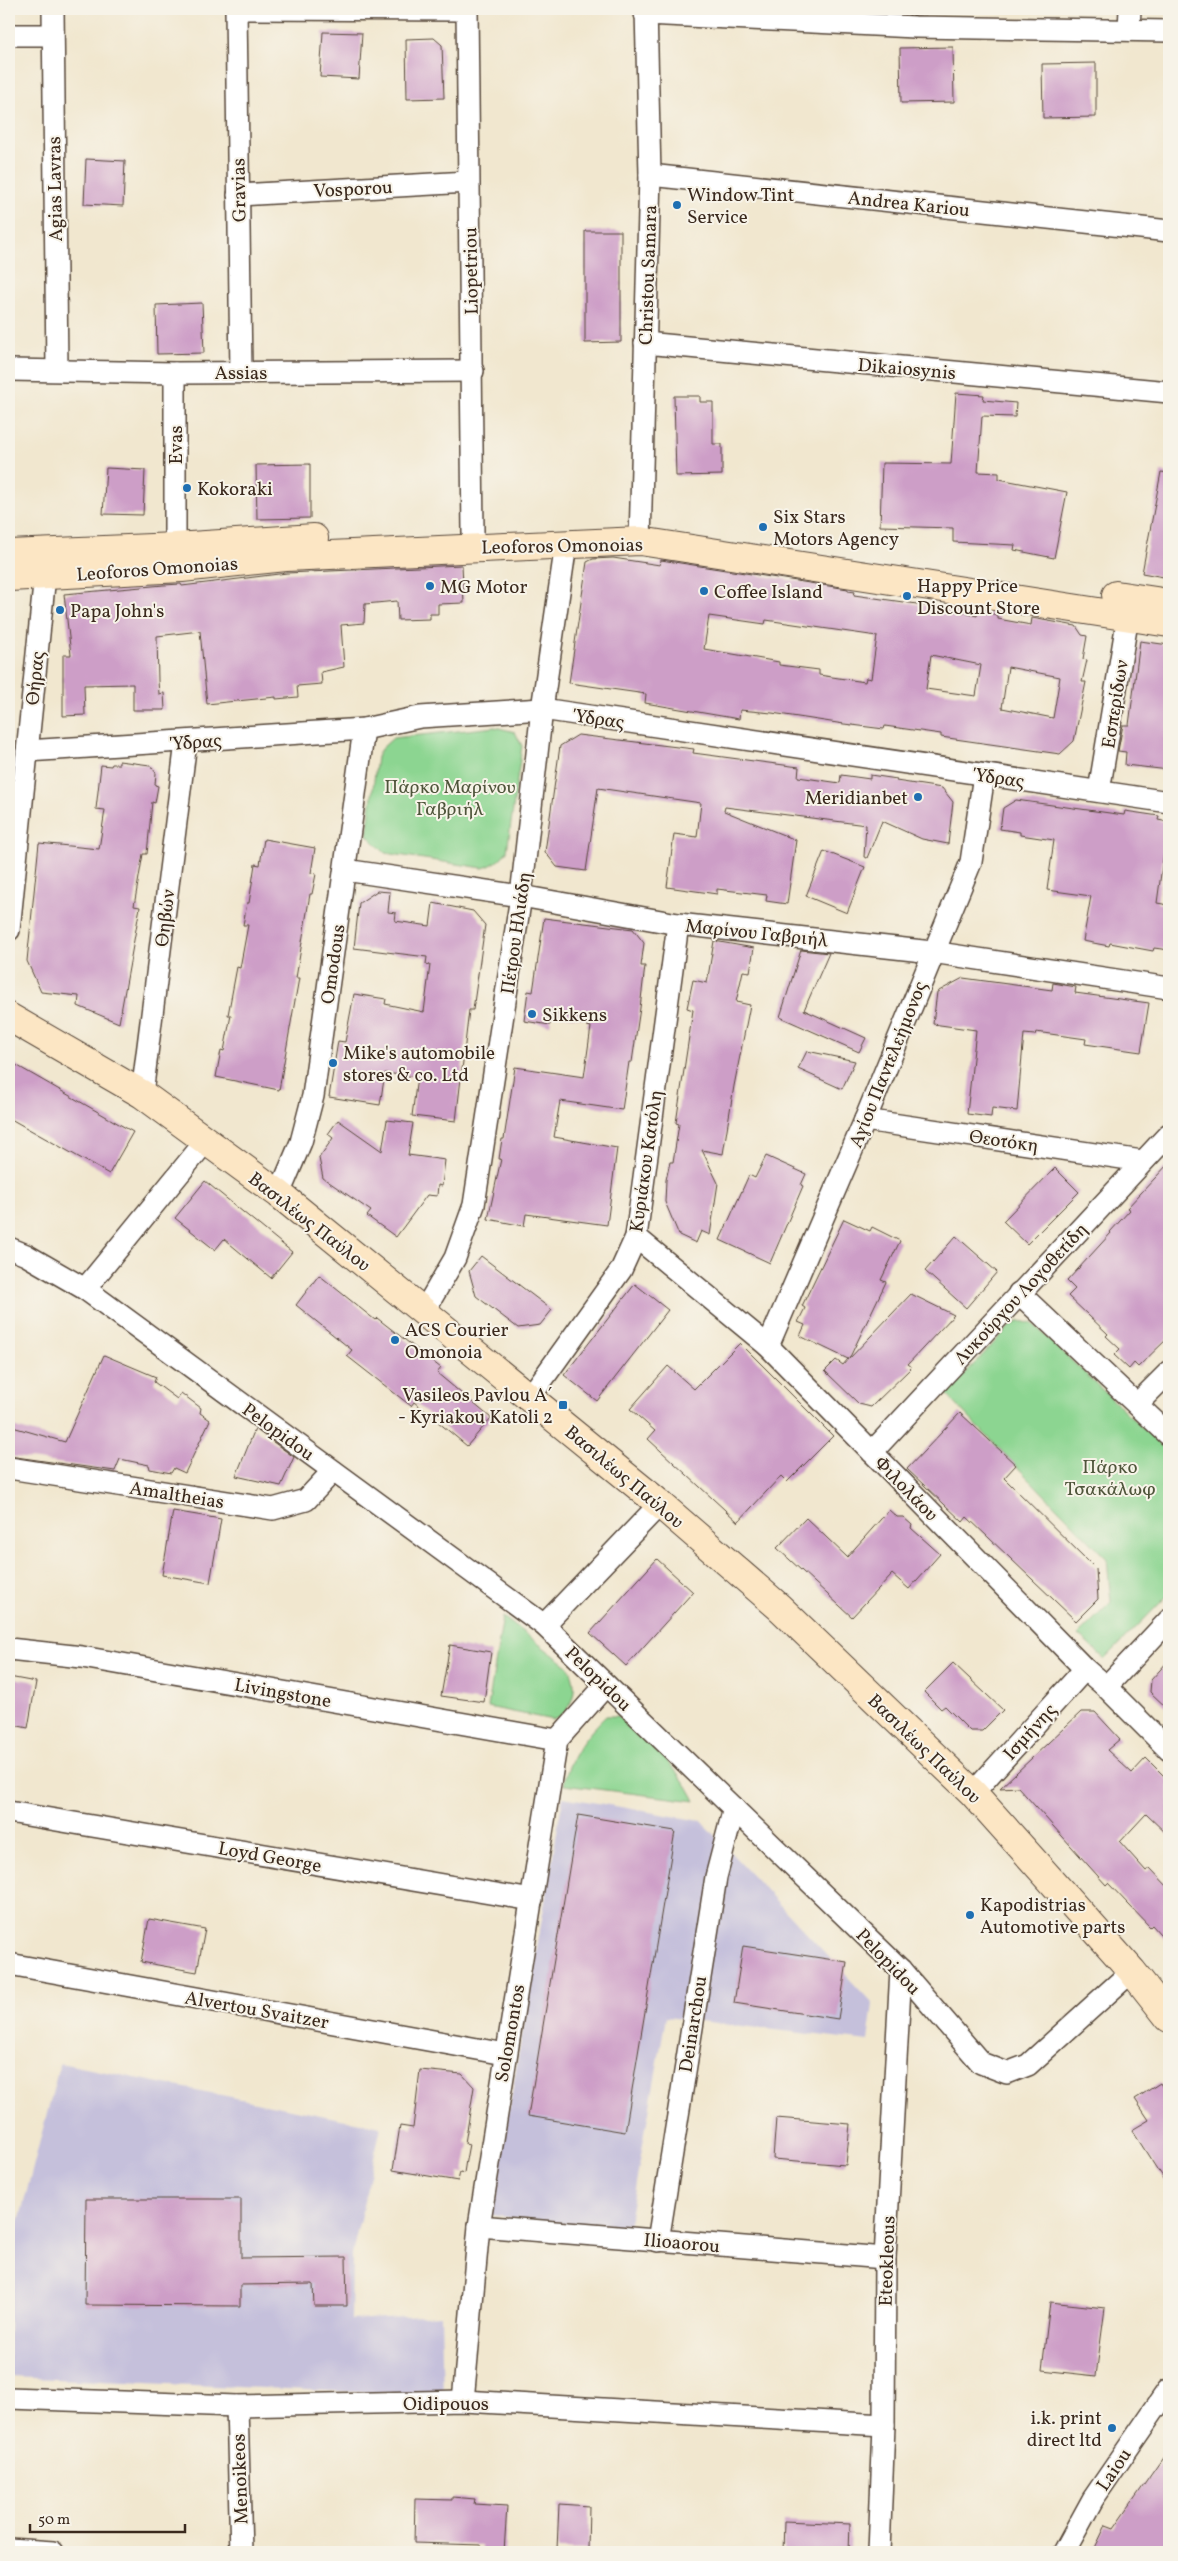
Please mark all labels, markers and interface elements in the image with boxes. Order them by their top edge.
street label: Agias Lavras [42,136,70,242]
street label: Gravias [226,158,254,222]
street label: Vosporou [313,175,393,205]
place label: Window Tint Service [687,183,795,231]
street label: Andrea Kariou [847,186,971,224]
marker: Window Tint Service [671,199,683,211]
street label: Christou Samara [634,205,664,346]
street label: Liopetriou [458,227,486,315]
street label: Dikaiosynis [857,353,957,387]
street label: Assias [215,361,267,387]
street label: Evas [164,425,190,465]
place label: Kokoraki [197,477,273,503]
marker: Kokoraki [181,482,193,494]
place label: Six Stars Motors Agency [773,505,899,553]
marker: Six Stars Motors Agency [757,521,769,533]
street label: Leoforos Omonoias [481,533,643,561]
street label: Leoforos Omonoias [75,551,239,589]
place label: Happy Price Discount Store [917,574,1040,622]
place label: MG Motor [440,575,527,601]
marker: MG Motor [424,580,436,592]
place label: Coffee Island [714,580,823,606]
marker: Coffee Island [698,585,710,597]
marker: Happy Price Discount Store [901,590,913,602]
place label: Papa John's [70,599,164,625]
marker: Papa John's [54,604,66,616]
street label: Θήρας [20,650,52,707]
street label: Εσπερίδων [1096,658,1136,750]
street label: Ύδρας [570,703,626,736]
street label: Ύδρας [169,728,223,758]
street label: Ύδρας [970,762,1026,795]
park label: Πάρκο Μαρίνου Γαβριήλ [384,775,516,823]
place label: Meridianbet [805,786,908,812]
marker: Meridianbet [912,791,924,803]
street label: Πέτρου Ηλιάδη [496,870,538,996]
street label: Θηβών [150,888,182,948]
street label: Μαρίνου Γαβριήλ [684,914,830,955]
street label: Omodous [316,923,352,1006]
street label: Αγίου Παντελεήμονος [843,977,934,1152]
place label: Sikkens [542,1003,607,1029]
marker: Sikkens [526,1008,538,1020]
place label: Mike's automobile stores & co. Ltd [343,1041,495,1089]
marker: Mike's automobile stores & co. Ltd [327,1057,339,1069]
street label: Κυριάκου Κατόλη [624,1088,670,1234]
street label: Θεοτόκη [967,1124,1040,1160]
street label: Βασιλέως Παύλου [242,1167,375,1278]
street label: Λυκούργου Λογοθετίδη [949,1217,1094,1371]
place label: ACS Courier Omonoia [405,1318,509,1366]
marker: ACS Courier Omonoia [389,1334,401,1346]
place label: Vasileos Pavlou A´ - Kyriakou Katoli 2 [398,1383,553,1431]
street label: Pelopidou [236,1398,319,1468]
marker: Vasileos Pavlou A´ - Kyriakou Katoli 2 [557,1399,569,1411]
street label: Βασιλέως Παύλου [559,1420,689,1535]
street label: Φιλολάου [868,1451,943,1528]
park label: Πάρκο Τσακάλωφ [1064,1455,1156,1503]
street label: Amaltheias [127,1476,226,1516]
street label: Pelopidou [559,1641,637,1718]
street label: Livingstone [232,1673,333,1715]
street label: Βασιλέως Παύλου [861,1689,986,1810]
street label: Ισμήνης [998,1698,1063,1767]
street label: Loyd George [216,1836,324,1880]
place label: Kapodistrias Automotive parts [980,1893,1125,1941]
marker: Kapodistrias Automotive parts [964,1909,976,1921]
street label: Pelopidou [849,1923,926,2001]
street label: Deinarchou [674,1974,714,2075]
street label: Solomontos [490,1982,532,2084]
street label: Alvertou Svaitzer [183,1986,331,2036]
street label: Eteokleous [873,2215,903,2307]
street label: Ilioaorou [643,2228,721,2260]
street label: Oidipouos [403,2392,489,2418]
place label: i.k. print direct ltd [1027,2406,1102,2454]
marker: i.k. print direct ltd [1106,2422,1118,2434]
street label: Menoikeos [226,2433,256,2525]
street label: Laiou [1091,2444,1138,2497]
scale bar [30,2501,185,2533]
text: 50 m [38,2510,70,2531]

